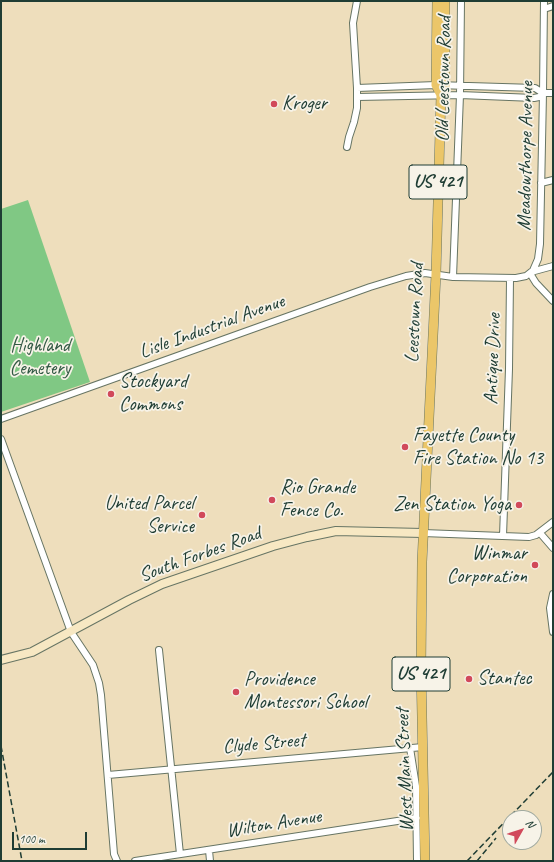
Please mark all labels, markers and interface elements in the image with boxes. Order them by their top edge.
street label: Old Leestown Road [431,16,457,142]
street label: Meadowthorpe Avenue [513,81,539,231]
place label: Kroger [282,92,327,116]
marker: Kroger [269,99,279,109]
road number: US 421 [409,165,467,199]
street label: Leestown Road [400,263,430,363]
street label: Lisle Industrial Avenue [136,290,288,364]
street label: Antique Drive [479,313,507,405]
park label: Highland Cemetery [10,334,70,381]
place label: Stockyard Commons [119,370,187,417]
marker: Stockyard Commons [106,389,116,399]
place label: Fayette County Fire Station No 13 [413,424,543,471]
marker: Fayette County Fire Station No 13 [400,442,410,452]
place label: Rio Grande Fence Co. [280,476,355,523]
place label: United Parcel Service [104,492,194,539]
place label: Zen Station Yoga [393,493,511,517]
marker: Rio Grande Fence Co. [267,495,277,505]
marker: Zen Station Yoga [514,500,524,510]
marker: United Parcel Service [197,510,207,520]
street label: South Forbes Road [136,522,264,588]
place label: Winmar Corporation [447,542,527,589]
marker: Winmar Corporation [530,560,540,570]
road number: US 421 [392,657,450,691]
place label: Stantec [477,667,532,691]
place label: Providence Montessori School [244,668,367,715]
marker: Stantec [464,674,474,684]
marker: Providence Montessori School [231,687,241,697]
street label: West Main Street [391,708,419,832]
street label: Clyde Street [222,728,306,760]
street label: Wilton Avenue [225,805,323,843]
north arrow [502,810,542,850]
text: N [523,816,538,830]
scale bar [14,824,89,850]
text: 100 m [19,831,45,847]

